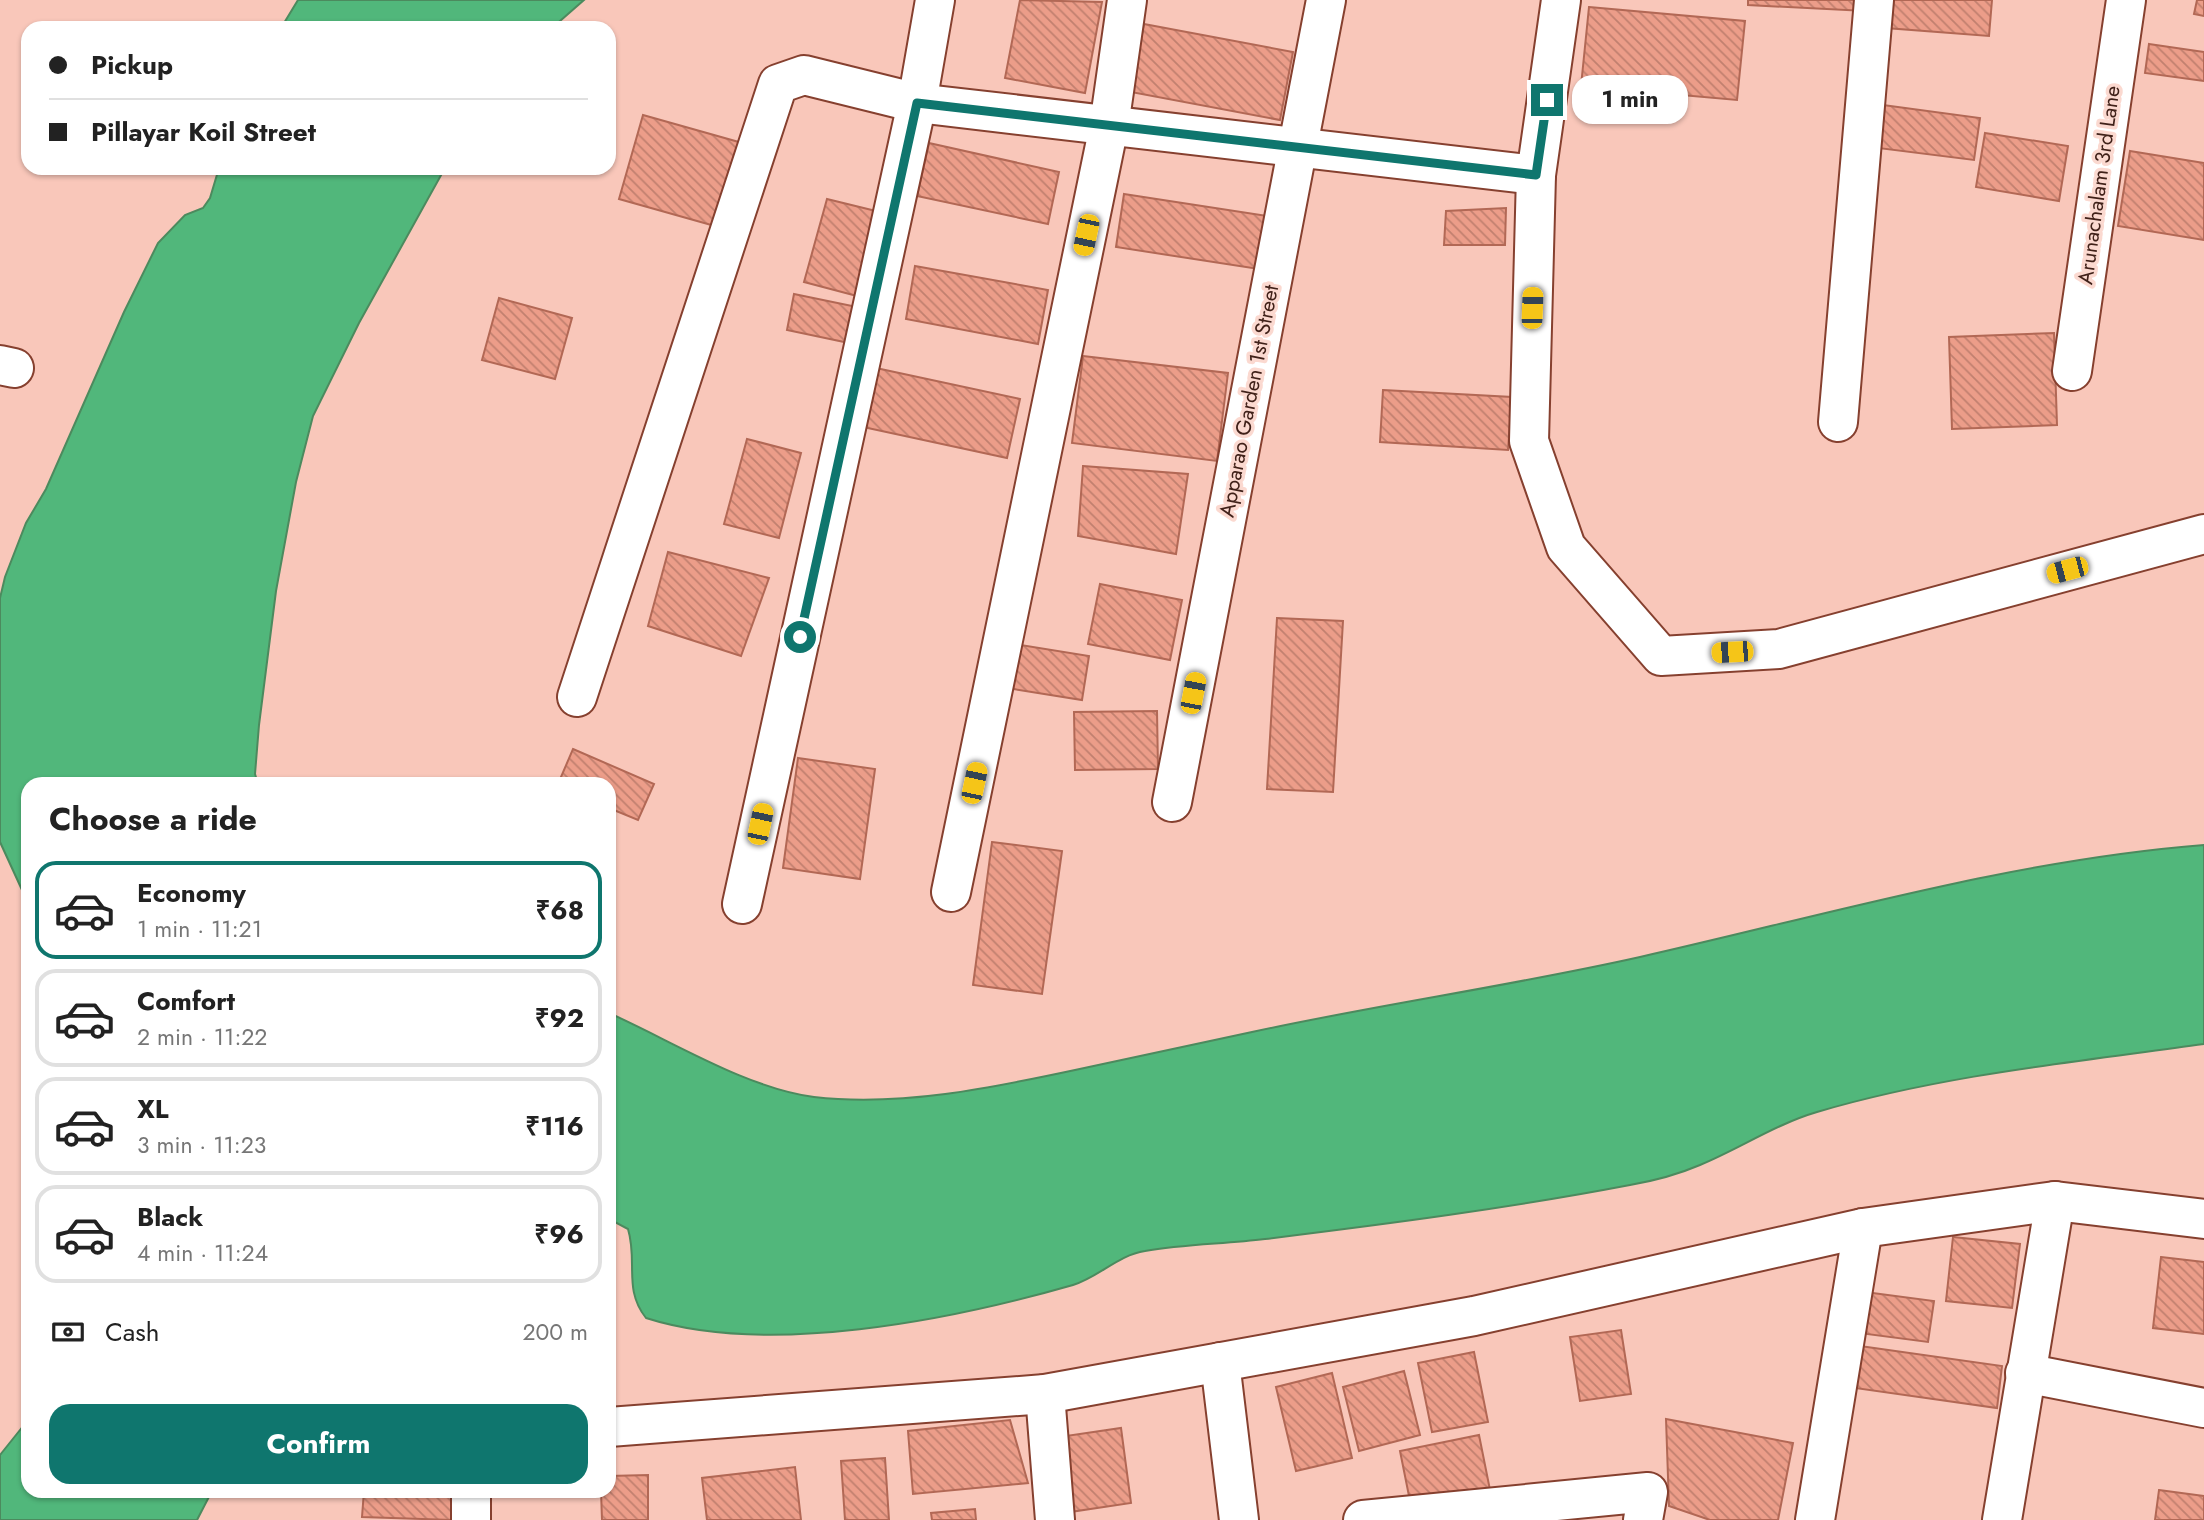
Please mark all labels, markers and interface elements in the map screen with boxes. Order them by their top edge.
text: Pickup [91,46,173,84]
callout: 1 min [1572,76,1687,124]
text: 1 min [1601,82,1659,116]
route end [1531,84,1563,116]
street label: Arunachalam 3rd Lane [2070,84,2128,286]
text: Pillayar Koil Street [91,113,316,151]
car [1072,212,1101,258]
street label: Apparao Garden 1st Street [1212,282,1286,520]
car [1521,287,1544,329]
car [2044,554,2091,586]
route start [784,621,816,653]
car [1711,640,1754,664]
car [1179,670,1208,716]
car [960,760,989,806]
text: Choose a ride [49,796,257,842]
car [746,801,775,847]
text: Economy [137,874,246,912]
icon: car [53,879,116,942]
text: ₹68 [535,891,584,929]
text: 1 min · 11:21 [137,912,262,946]
text: Comfort [137,982,235,1020]
icon: car [53,987,116,1050]
text: ₹92 [535,999,584,1037]
text: 2 min · 11:22 [137,1020,267,1054]
text: XL [137,1090,169,1128]
icon: car [53,1095,116,1158]
text: ₹116 [525,1107,584,1145]
text: 3 min · 11:23 [137,1128,266,1162]
text: Black [137,1198,203,1236]
icon: car [53,1203,116,1266]
text: ₹96 [534,1215,584,1253]
text: 4 min · 11:24 [137,1236,268,1270]
icon: cash [49,1313,87,1351]
text: Cash [105,1313,159,1351]
text: 200 m [522,1315,588,1349]
button: Confirm [49,1404,588,1484]

